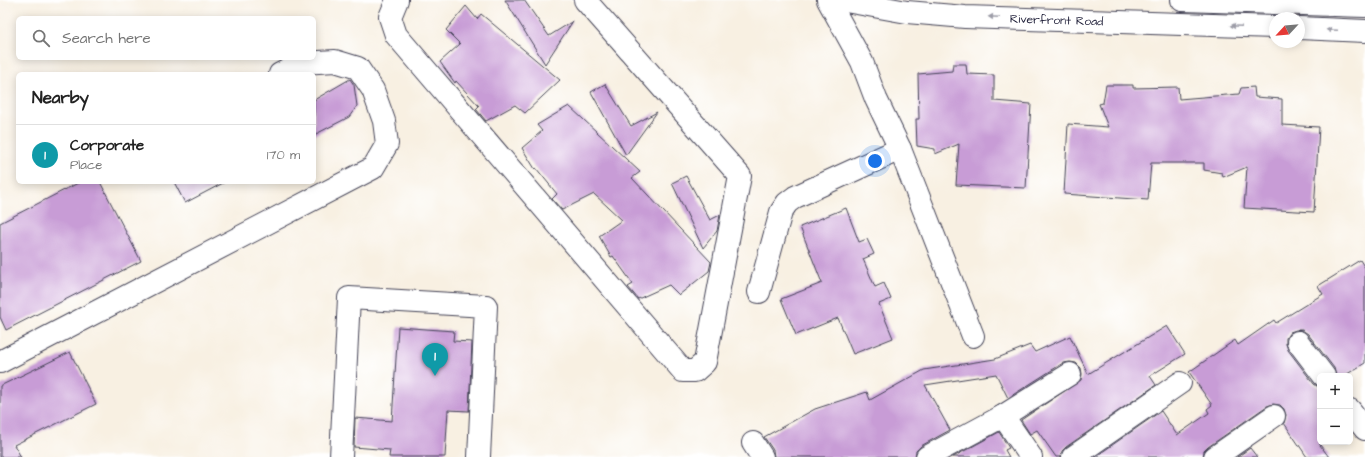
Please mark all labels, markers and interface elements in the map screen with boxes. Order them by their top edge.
street label: Riverfront Road [1010,10,1104,30]
north arrow [1269,12,1305,48]
one-way arrow [988,14,1000,21]
search box [16,16,316,60]
one-way arrow [1229,23,1242,29]
one-way arrow [1326,26,1338,33]
icon: search [30,27,52,49]
text: Search here [62,28,151,49]
text: Nearby [32,86,89,110]
text: Corporate [70,135,144,156]
text: 1 [44,146,46,164]
text: 170 m [267,146,300,164]
your location [865,151,885,171]
text: Place [70,156,102,174]
pin: 1 [422,343,448,376]
map controls [1317,373,1353,445]
button: + [1317,373,1353,409]
button: − [1317,409,1353,445]

